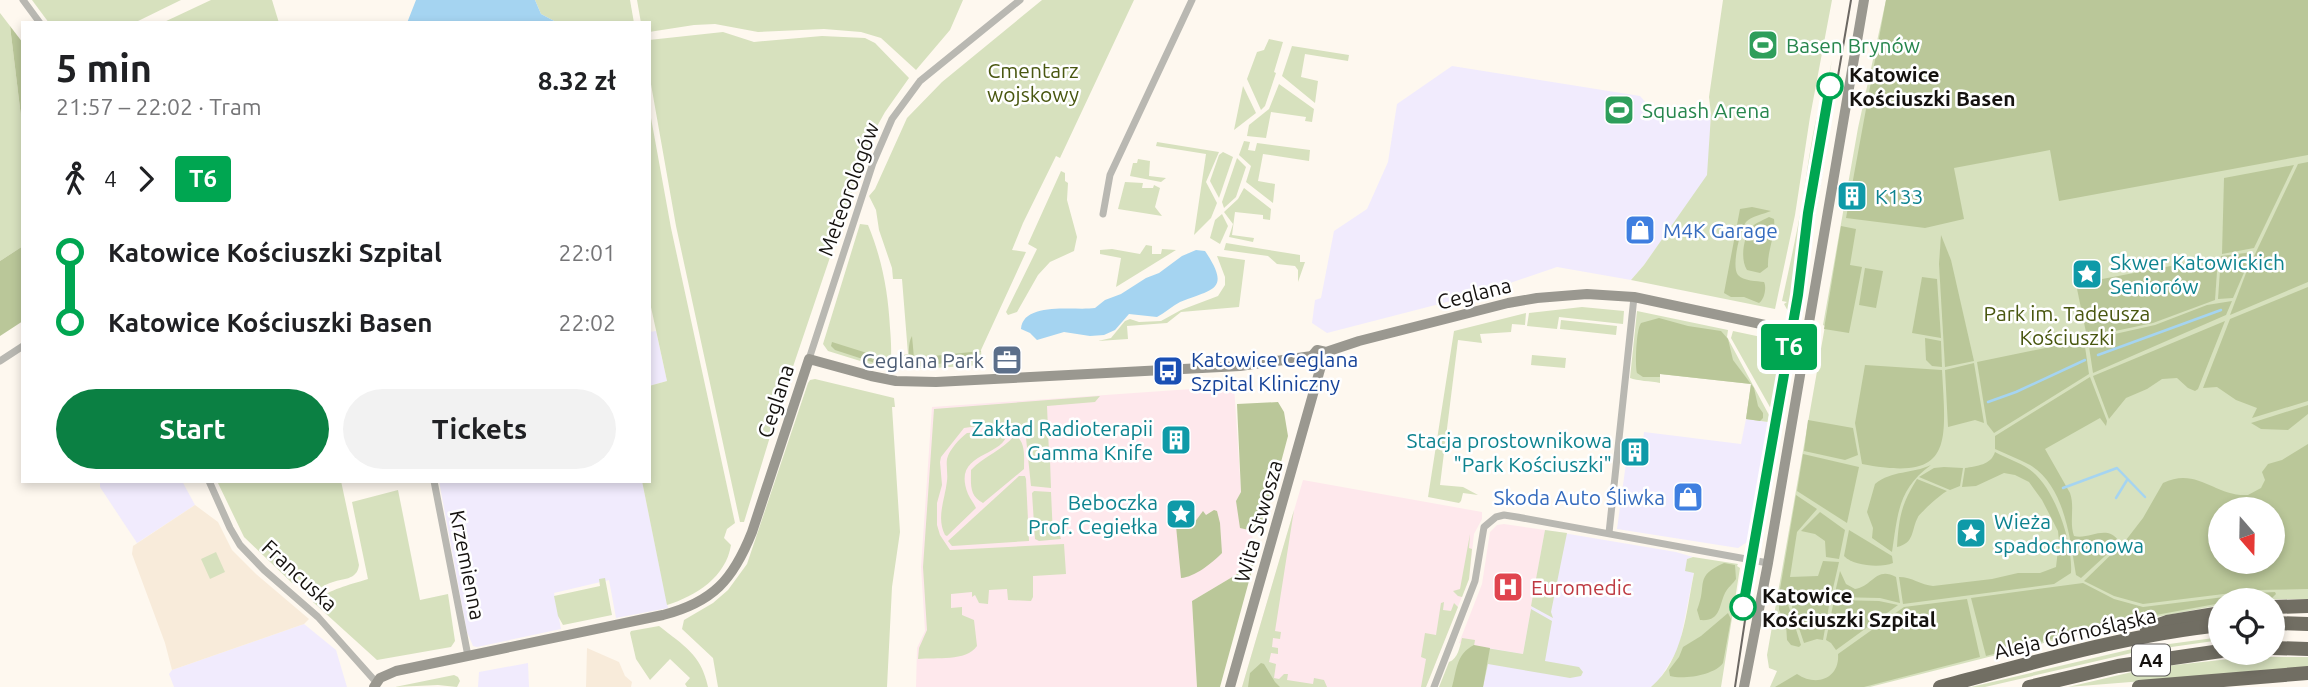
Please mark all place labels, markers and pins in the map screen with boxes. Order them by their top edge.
sports icon: Basen Brynów [1746,28,1780,62]
place label: Basen Brynów [1786,33,1920,57]
place label: Katowice Kościuszki Basen [1849,62,2016,110]
marker: Katowice Kościuszki Basen [1817,73,1843,99]
sports icon: Squash Arena [1602,93,1636,127]
place label: Squash Arena [1642,98,1770,122]
building icon: K133 [1835,179,1869,213]
place label: K133 [1875,184,1923,208]
shop icon: M4K Garage [1623,213,1657,247]
place label: M4K Garage [1663,218,1778,242]
place label: Skwer Katowickich Seniorów [2110,250,2285,298]
place icon: Skwer Katowickich Seniorów [2070,257,2104,291]
office icon: Ceglana Park [990,343,1024,377]
place label: Katowice Ceglana Szpital Kliniczny [1191,347,1358,395]
place label: Ceglana Park [862,348,984,372]
bus stop icon: Katowice Ceglana Szpital Kliniczny [1151,354,1185,388]
place label: Zakład Radioterapii Gamma Knife [972,416,1153,464]
building icon: Zakład Radioterapii Gamma Knife [1159,423,1193,457]
place label: Stacja prostownikowa "Park Kościuszki" [1407,428,1612,476]
building icon: Stacja prostownikowa "Park Kościuszki" [1618,435,1652,469]
shop icon: Skoda Auto Śliwka [1671,480,1705,514]
place label: Skoda Auto Śliwka [1493,485,1665,509]
place label: Beboczka Prof. Cegiełka [1028,490,1158,538]
place icon: Beboczka Prof. Cegiełka [1164,497,1198,531]
place label: Wieża spadochronowa [1994,509,2144,557]
place icon: Wieża spadochronowa [1954,516,1988,550]
hospital icon: Euromedic [1491,570,1525,604]
place label: Euromedic [1531,575,1632,599]
place label: Katowice Kościuszki Szpital [1762,583,1936,631]
marker: Katowice Kościuszki Szpital [1730,594,1756,620]

